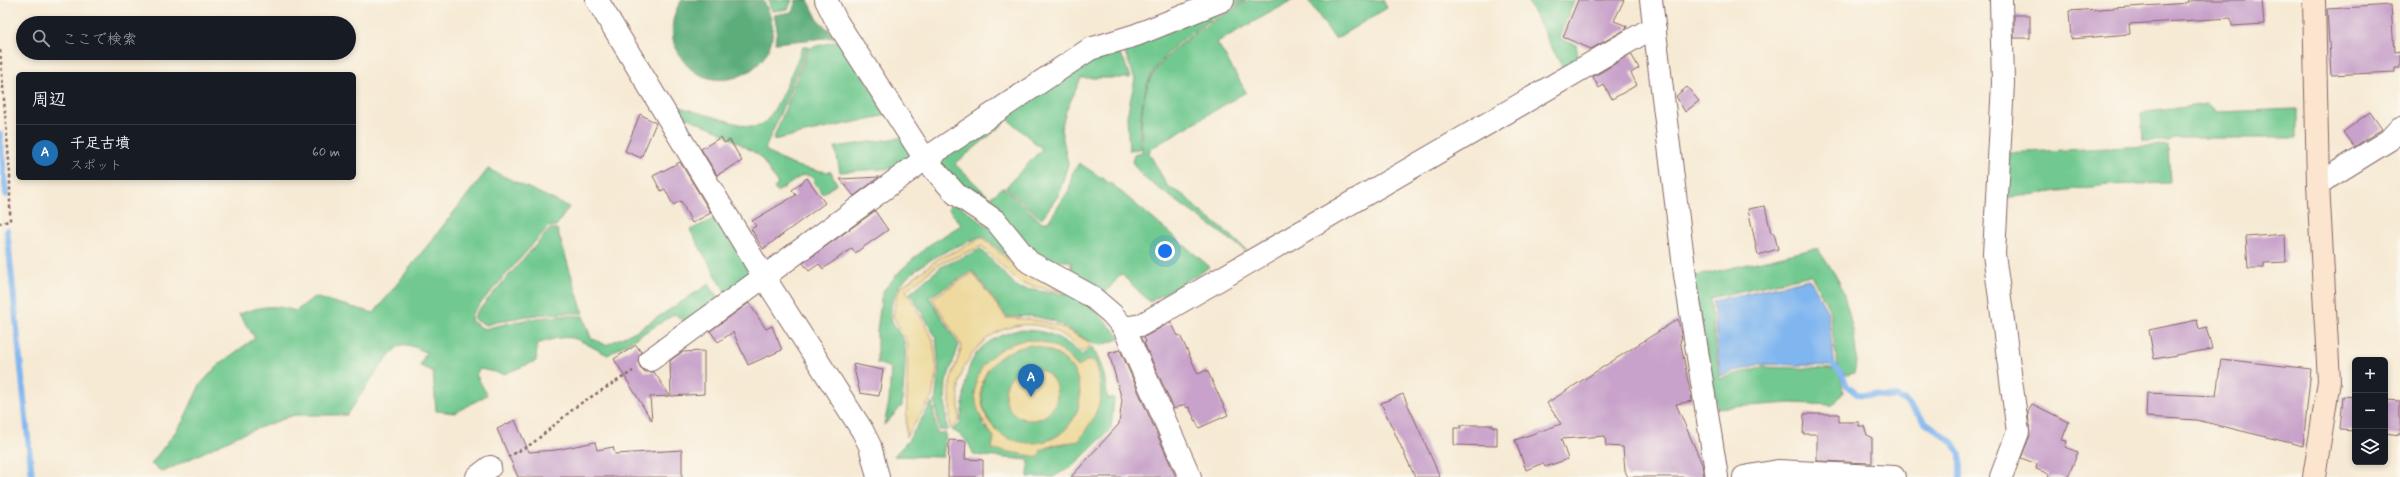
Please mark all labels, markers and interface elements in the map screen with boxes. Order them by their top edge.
search box [16,16,356,60]
icon: search [30,27,52,49]
text: ここで検索 [62,30,137,50]
text: 周辺 [32,89,66,111]
text: 千足古墳 [70,134,130,154]
text: A [41,144,49,161]
text: 60 m [312,144,340,161]
text: スポット [70,157,122,174]
your location [1155,241,1175,261]
map controls [2352,357,2388,465]
button: + [2352,357,2388,393]
pin: A [1018,364,1044,397]
button: − [2352,393,2388,429]
button: layers [2352,429,2388,465]

